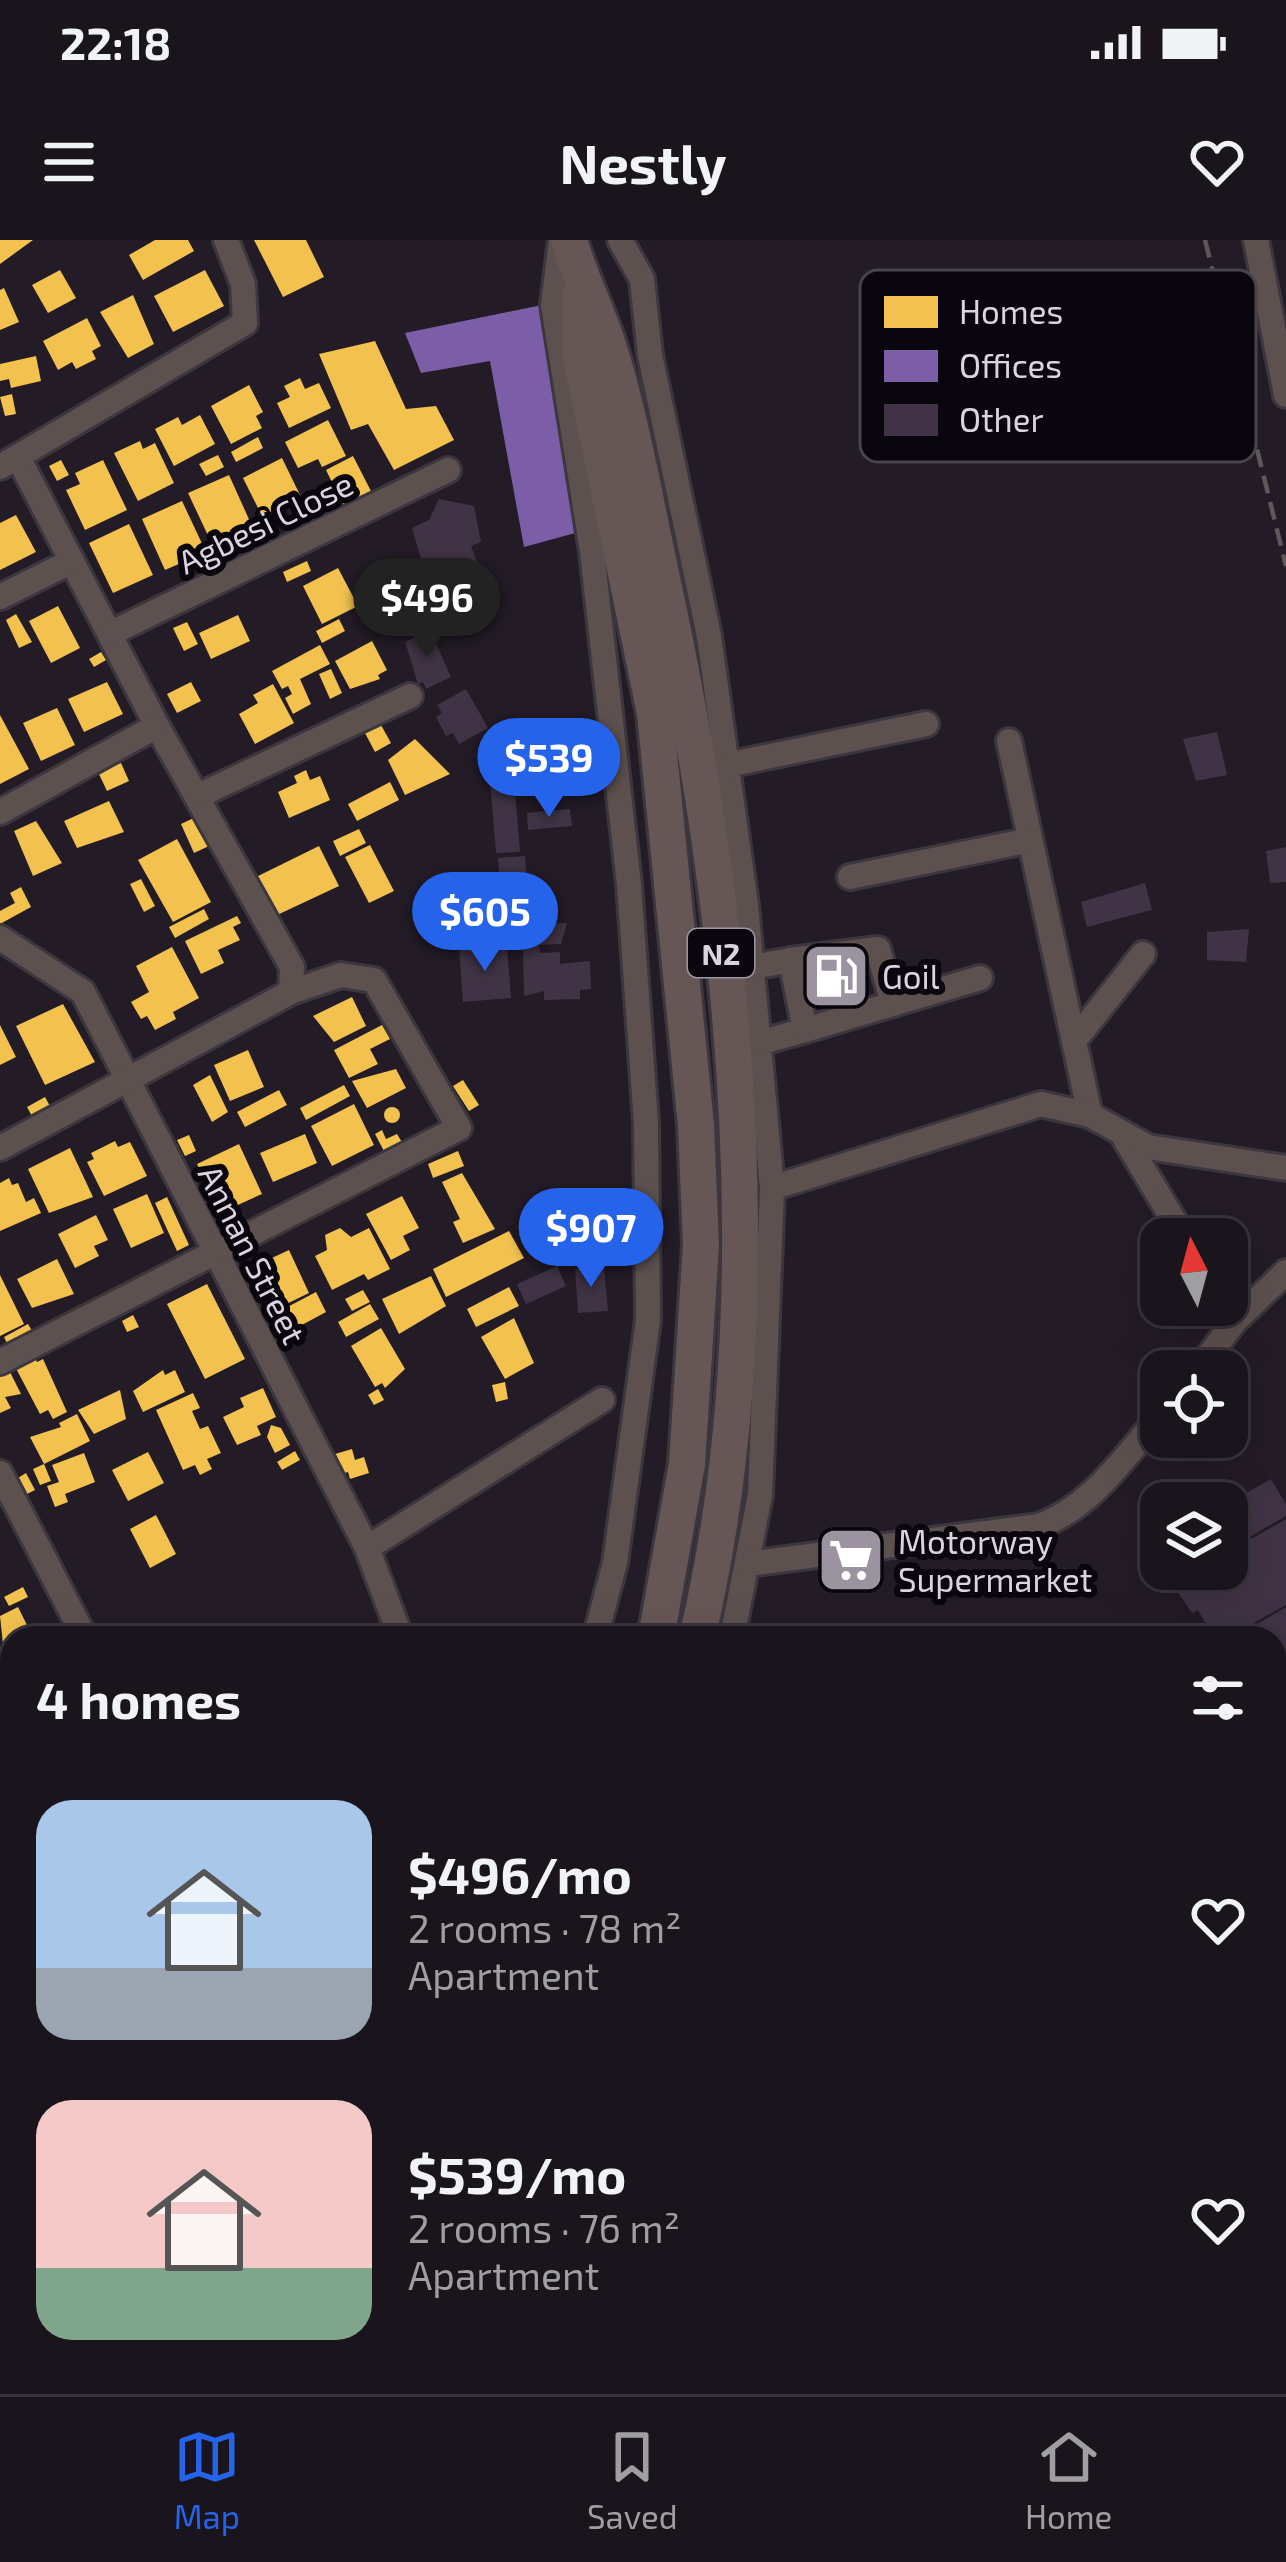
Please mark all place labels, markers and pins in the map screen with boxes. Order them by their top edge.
pin: $496 [356,558,498,660]
pin: $539 [478,718,620,820]
pin: $605 [414,872,556,974]
fuel station icon: Goil [801,941,871,1011]
place label: Goil [882,956,940,996]
pin: $907 [520,1188,662,1290]
place label: Motorway Supermarket [898,1521,1092,1599]
supermarket icon: Motorway Supermarket [816,1525,886,1595]

